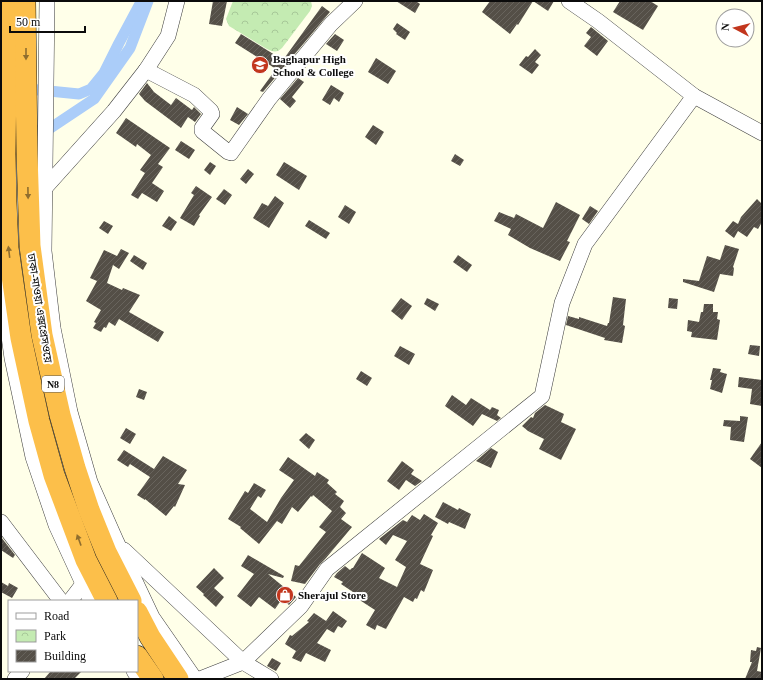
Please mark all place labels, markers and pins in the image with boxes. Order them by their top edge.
place label: Baghapur High School & College [273,53,354,78]
school or university icon: Baghapur High School & College [250,55,270,75]
shop icon: Sherajul Store [275,585,295,605]
place label: Sherajul Store [298,589,366,601]

